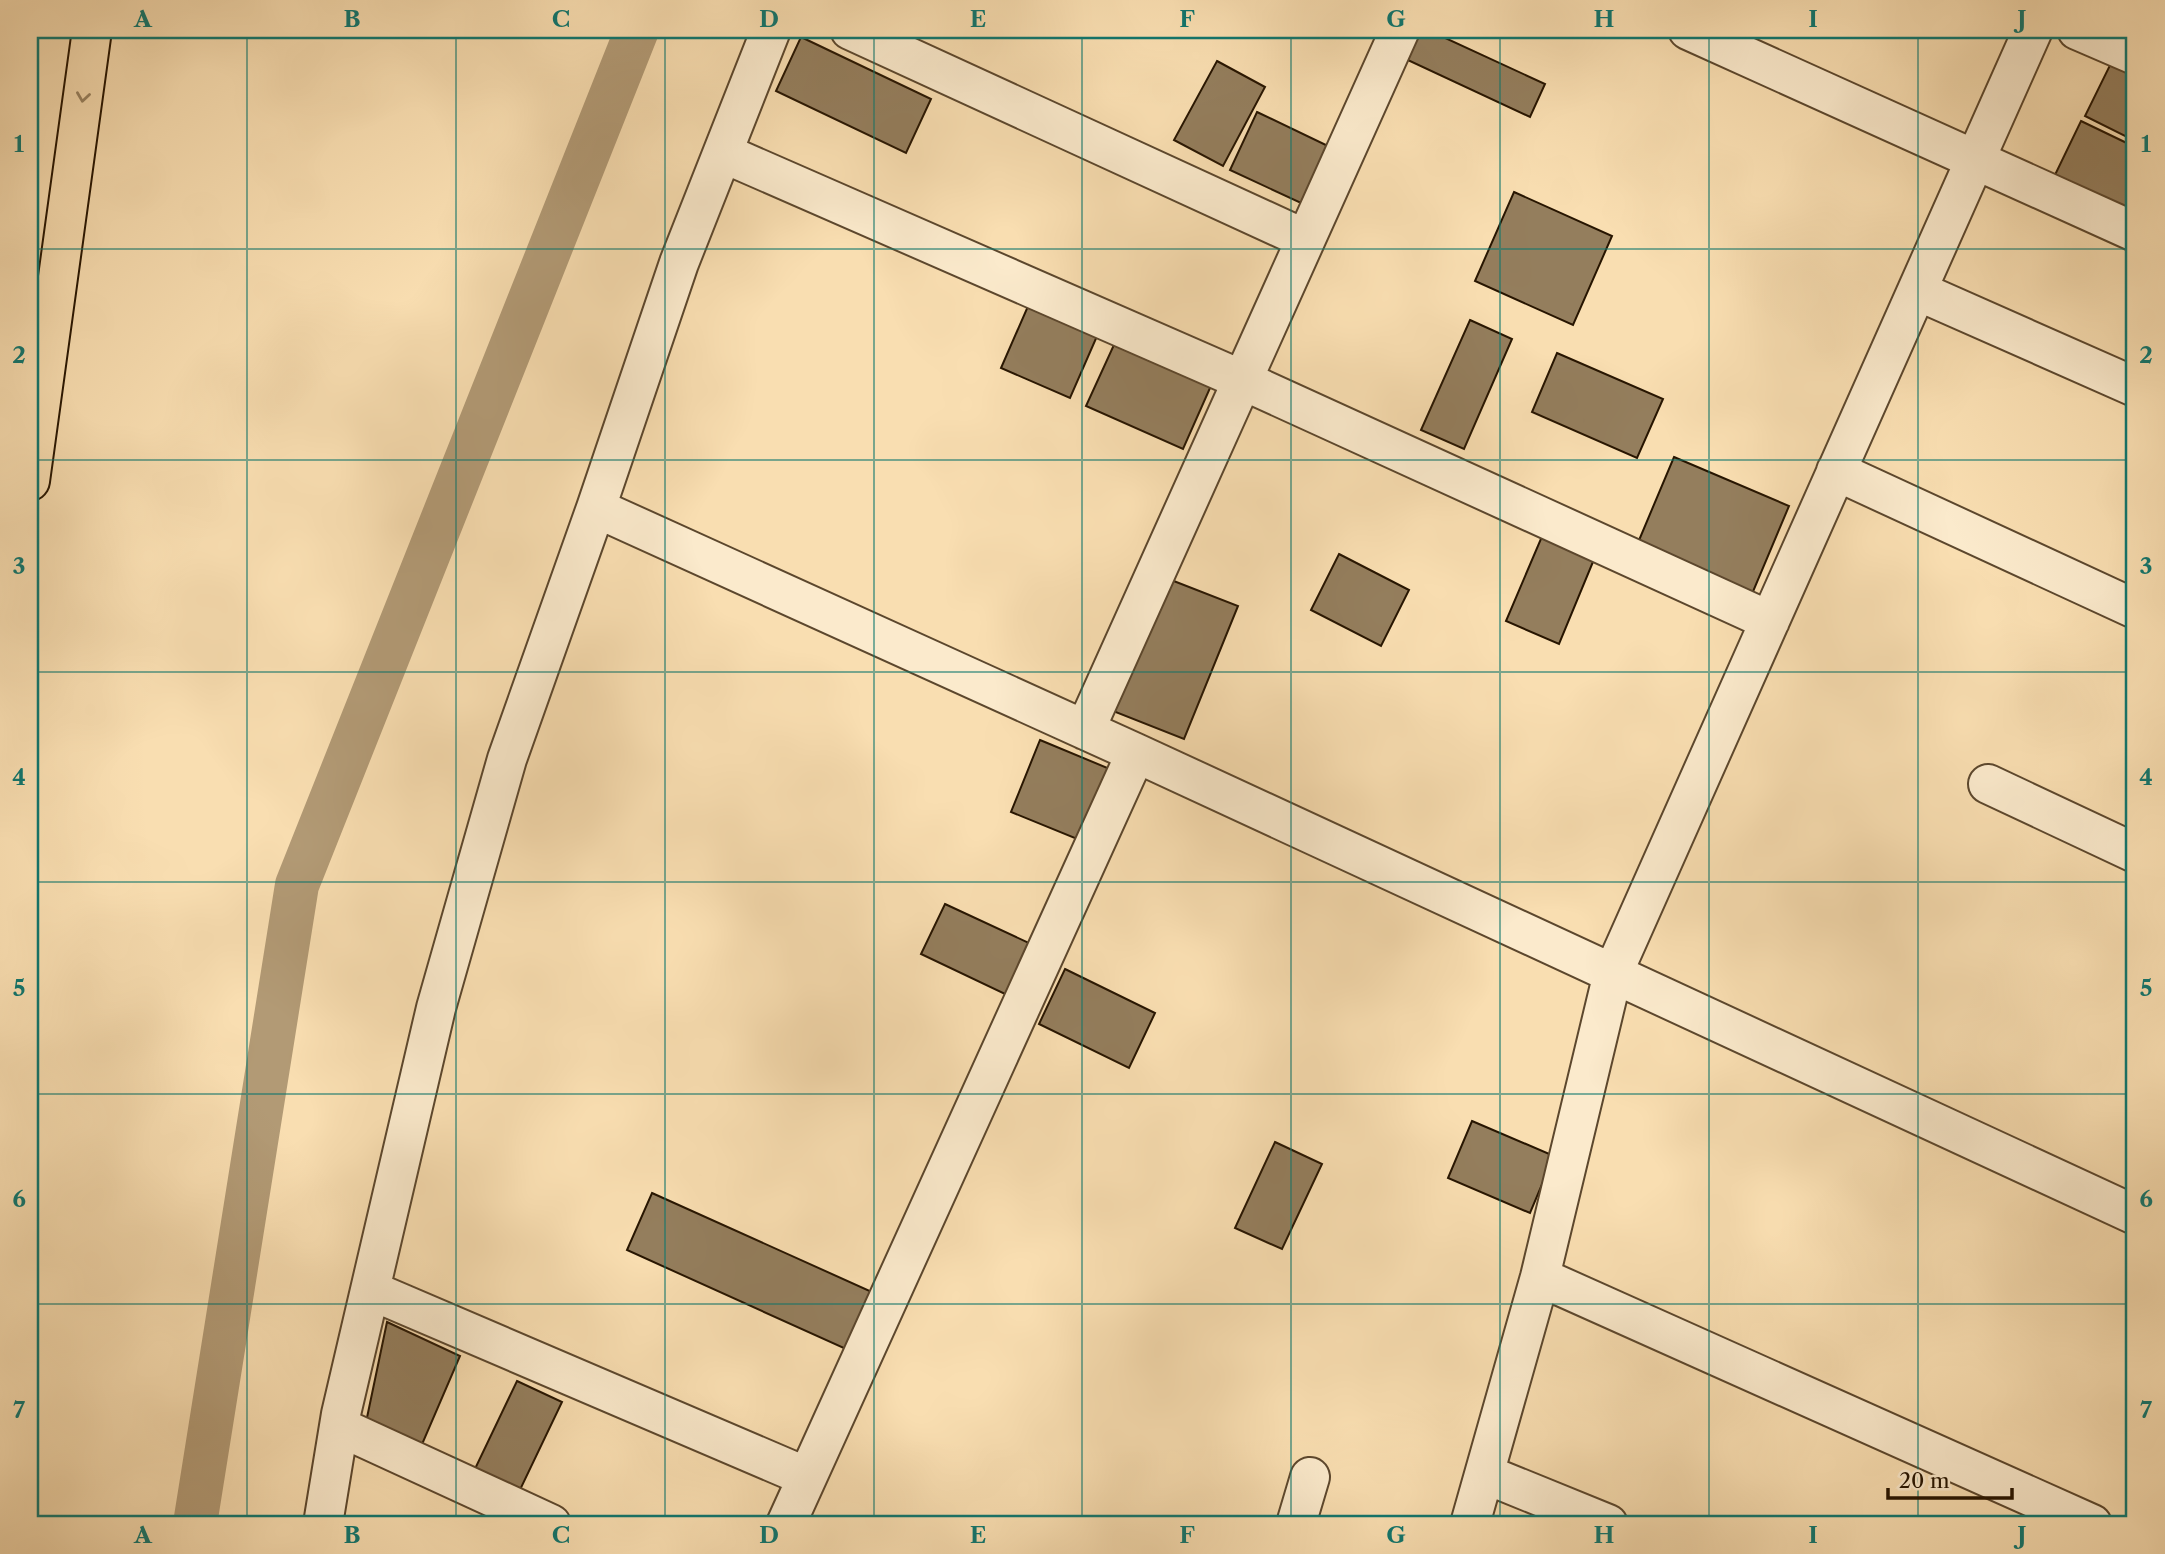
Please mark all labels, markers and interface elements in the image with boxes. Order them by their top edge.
text: A [133,5,153,33]
text: B [343,5,361,33]
text: C [552,5,570,33]
text: D [759,5,779,33]
text: E [970,5,986,33]
text: F [1179,5,1195,33]
text: G [1386,5,1406,33]
text: H [1594,5,1615,33]
text: I [1808,5,1818,33]
text: J [2013,5,2027,33]
one-way arrow [76,91,91,103]
text: 1 [14,130,25,158]
text: 1 [2141,130,2152,158]
text: 2 [12,341,26,369]
text: 2 [2139,341,2153,369]
text: 3 [13,552,26,580]
text: 3 [2140,552,2153,580]
text: 4 [12,763,26,791]
text: 4 [2139,763,2153,791]
text: 5 [13,974,25,1002]
text: 5 [2140,974,2152,1002]
text: 6 [12,1185,26,1213]
text: 6 [2139,1185,2153,1213]
text: 7 [13,1396,25,1424]
text: 7 [2140,1396,2152,1424]
scale bar [1888,1456,2013,1500]
text: 20 m [1899,1468,1950,1493]
text: A [133,1521,153,1549]
text: B [343,1521,361,1549]
text: C [552,1521,570,1549]
text: D [759,1521,779,1549]
text: E [970,1521,986,1549]
text: F [1179,1521,1195,1549]
text: G [1386,1521,1406,1549]
text: H [1594,1521,1615,1549]
text: I [1808,1521,1818,1549]
text: J [2013,1521,2027,1549]

